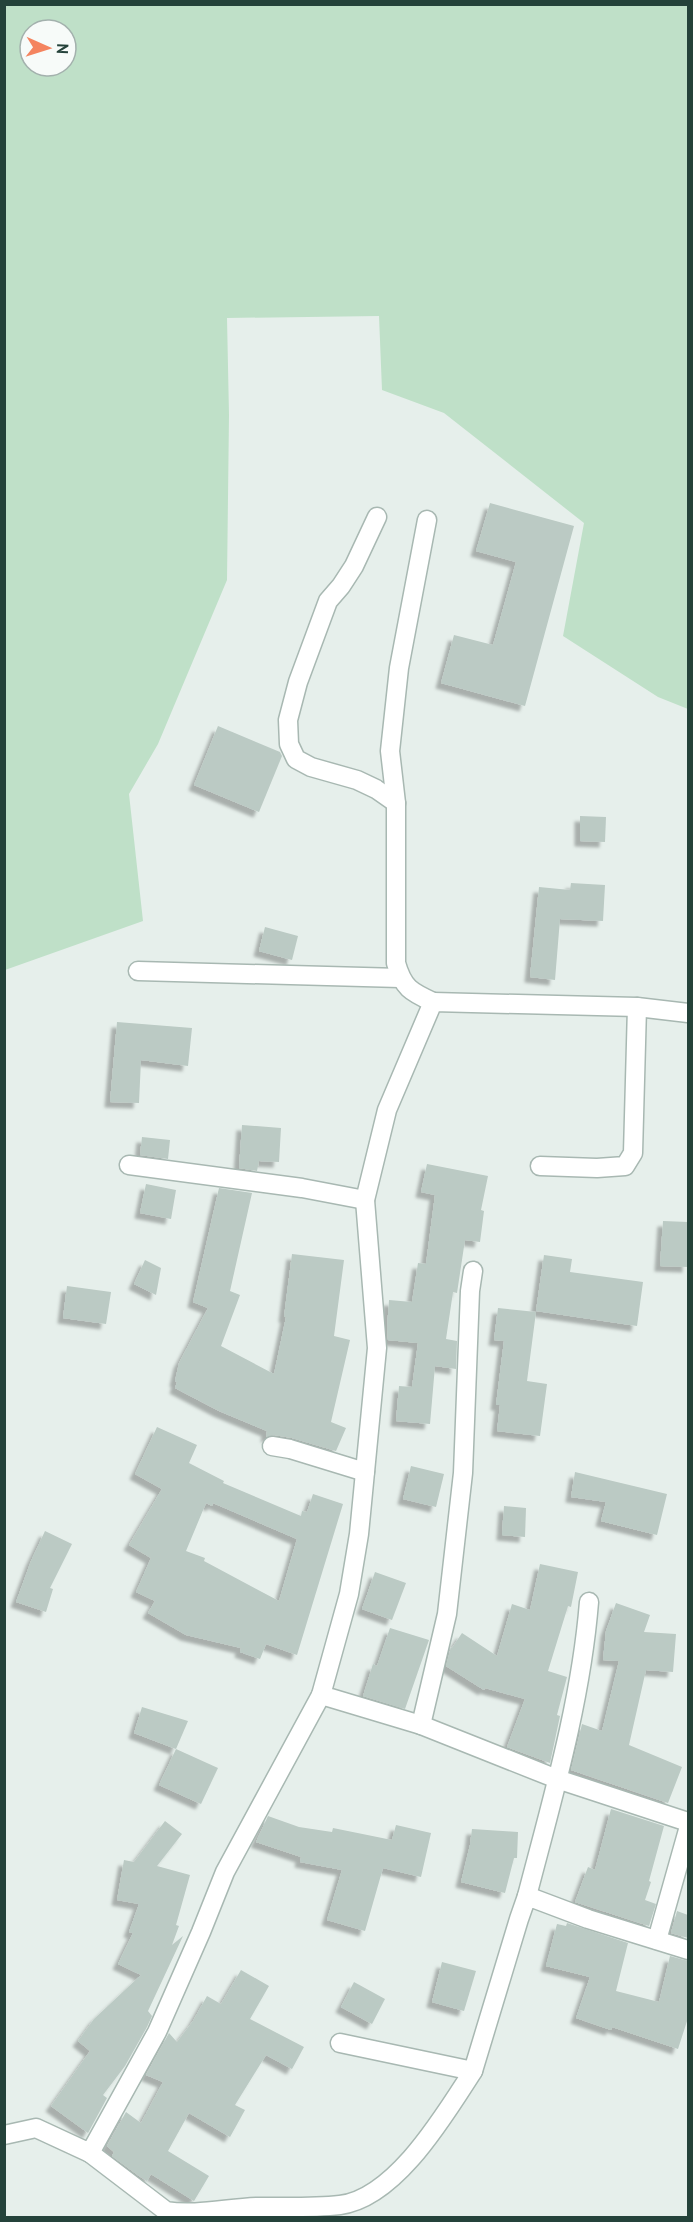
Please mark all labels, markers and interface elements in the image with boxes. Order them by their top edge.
north arrow [18,18,78,78]
text: N [53,43,73,55]

